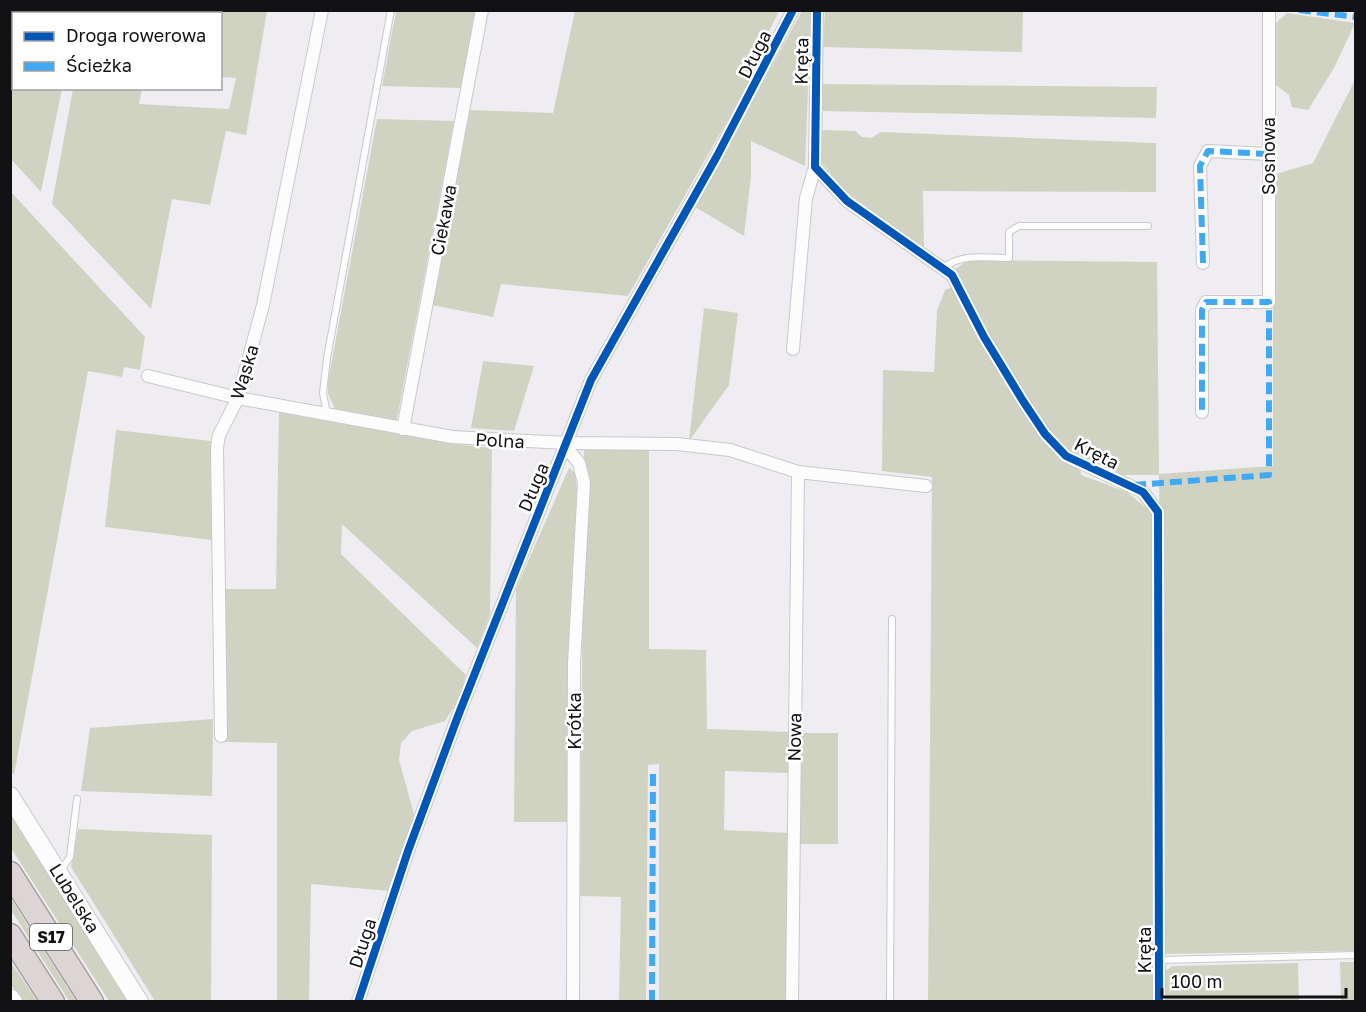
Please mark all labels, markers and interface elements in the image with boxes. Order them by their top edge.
legend [12,12,222,90]
text: Droga rowerowa [66,24,206,46]
street label: Długa [733,26,775,82]
street label: Kręta [790,37,812,85]
text: Ścieżka [66,54,132,76]
street label: Sosnowa [1257,117,1279,195]
street label: Ciekawa [425,183,461,257]
street label: Wąska [225,342,263,402]
street label: Polna [475,428,525,452]
street label: Kręta [1071,433,1123,473]
street label: Długa [513,459,553,515]
street label: Krótka [563,692,585,750]
street label: Nowa [783,712,805,762]
street label: Lubelska [45,859,105,937]
street label: Długa [344,915,380,971]
road number: S17 [30,924,72,950]
street label: Kręta [1133,926,1155,974]
scale bar [1162,961,1346,999]
text: 100 m [1171,970,1222,992]

